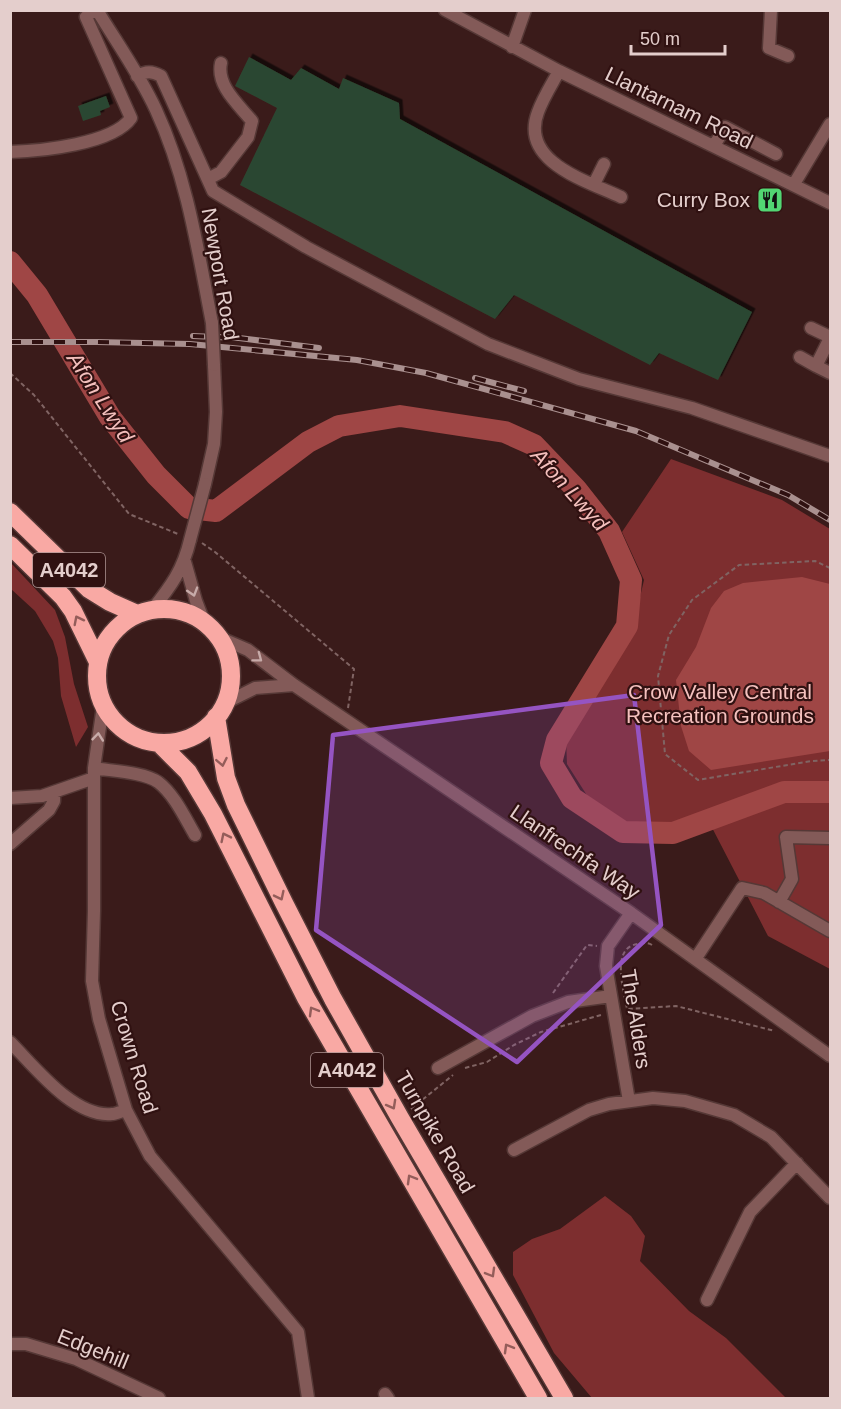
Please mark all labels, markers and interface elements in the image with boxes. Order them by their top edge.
scale bar [631,18,726,56]
text: 50 m [640,29,680,49]
street label: Llantarnam Road [602,62,757,153]
restaurant icon: Curry Box [755,185,785,215]
place label: Curry Box [657,188,750,211]
street label: Newport Road [198,206,243,342]
water label: Afon Lwyd [61,346,139,448]
water label: Afon Lwyd [525,441,614,536]
road number: A4042 [33,553,105,587]
one-way arrow [186,587,198,597]
one-way arrow [73,615,85,626]
one-way arrow [251,650,262,661]
park label: Crow Valley Central Recreation Grounds [626,680,814,727]
one-way arrow [91,732,104,741]
one-way arrow [215,757,228,767]
street label: Llanfrechfa Way [506,800,645,904]
one-way arrow [220,832,232,843]
one-way arrow [273,889,285,900]
street label: The Alders [617,968,656,1070]
street label: Crown Road [106,998,163,1116]
one-way arrow [308,1006,320,1017]
road number: A4042 [311,1053,383,1087]
street label: Turnpike Road [391,1067,480,1197]
one-way arrow [385,1098,396,1109]
one-way arrow [406,1175,418,1185]
one-way arrow [484,1266,495,1277]
street label: Edgehill [54,1324,132,1373]
one-way arrow [504,1344,516,1354]

